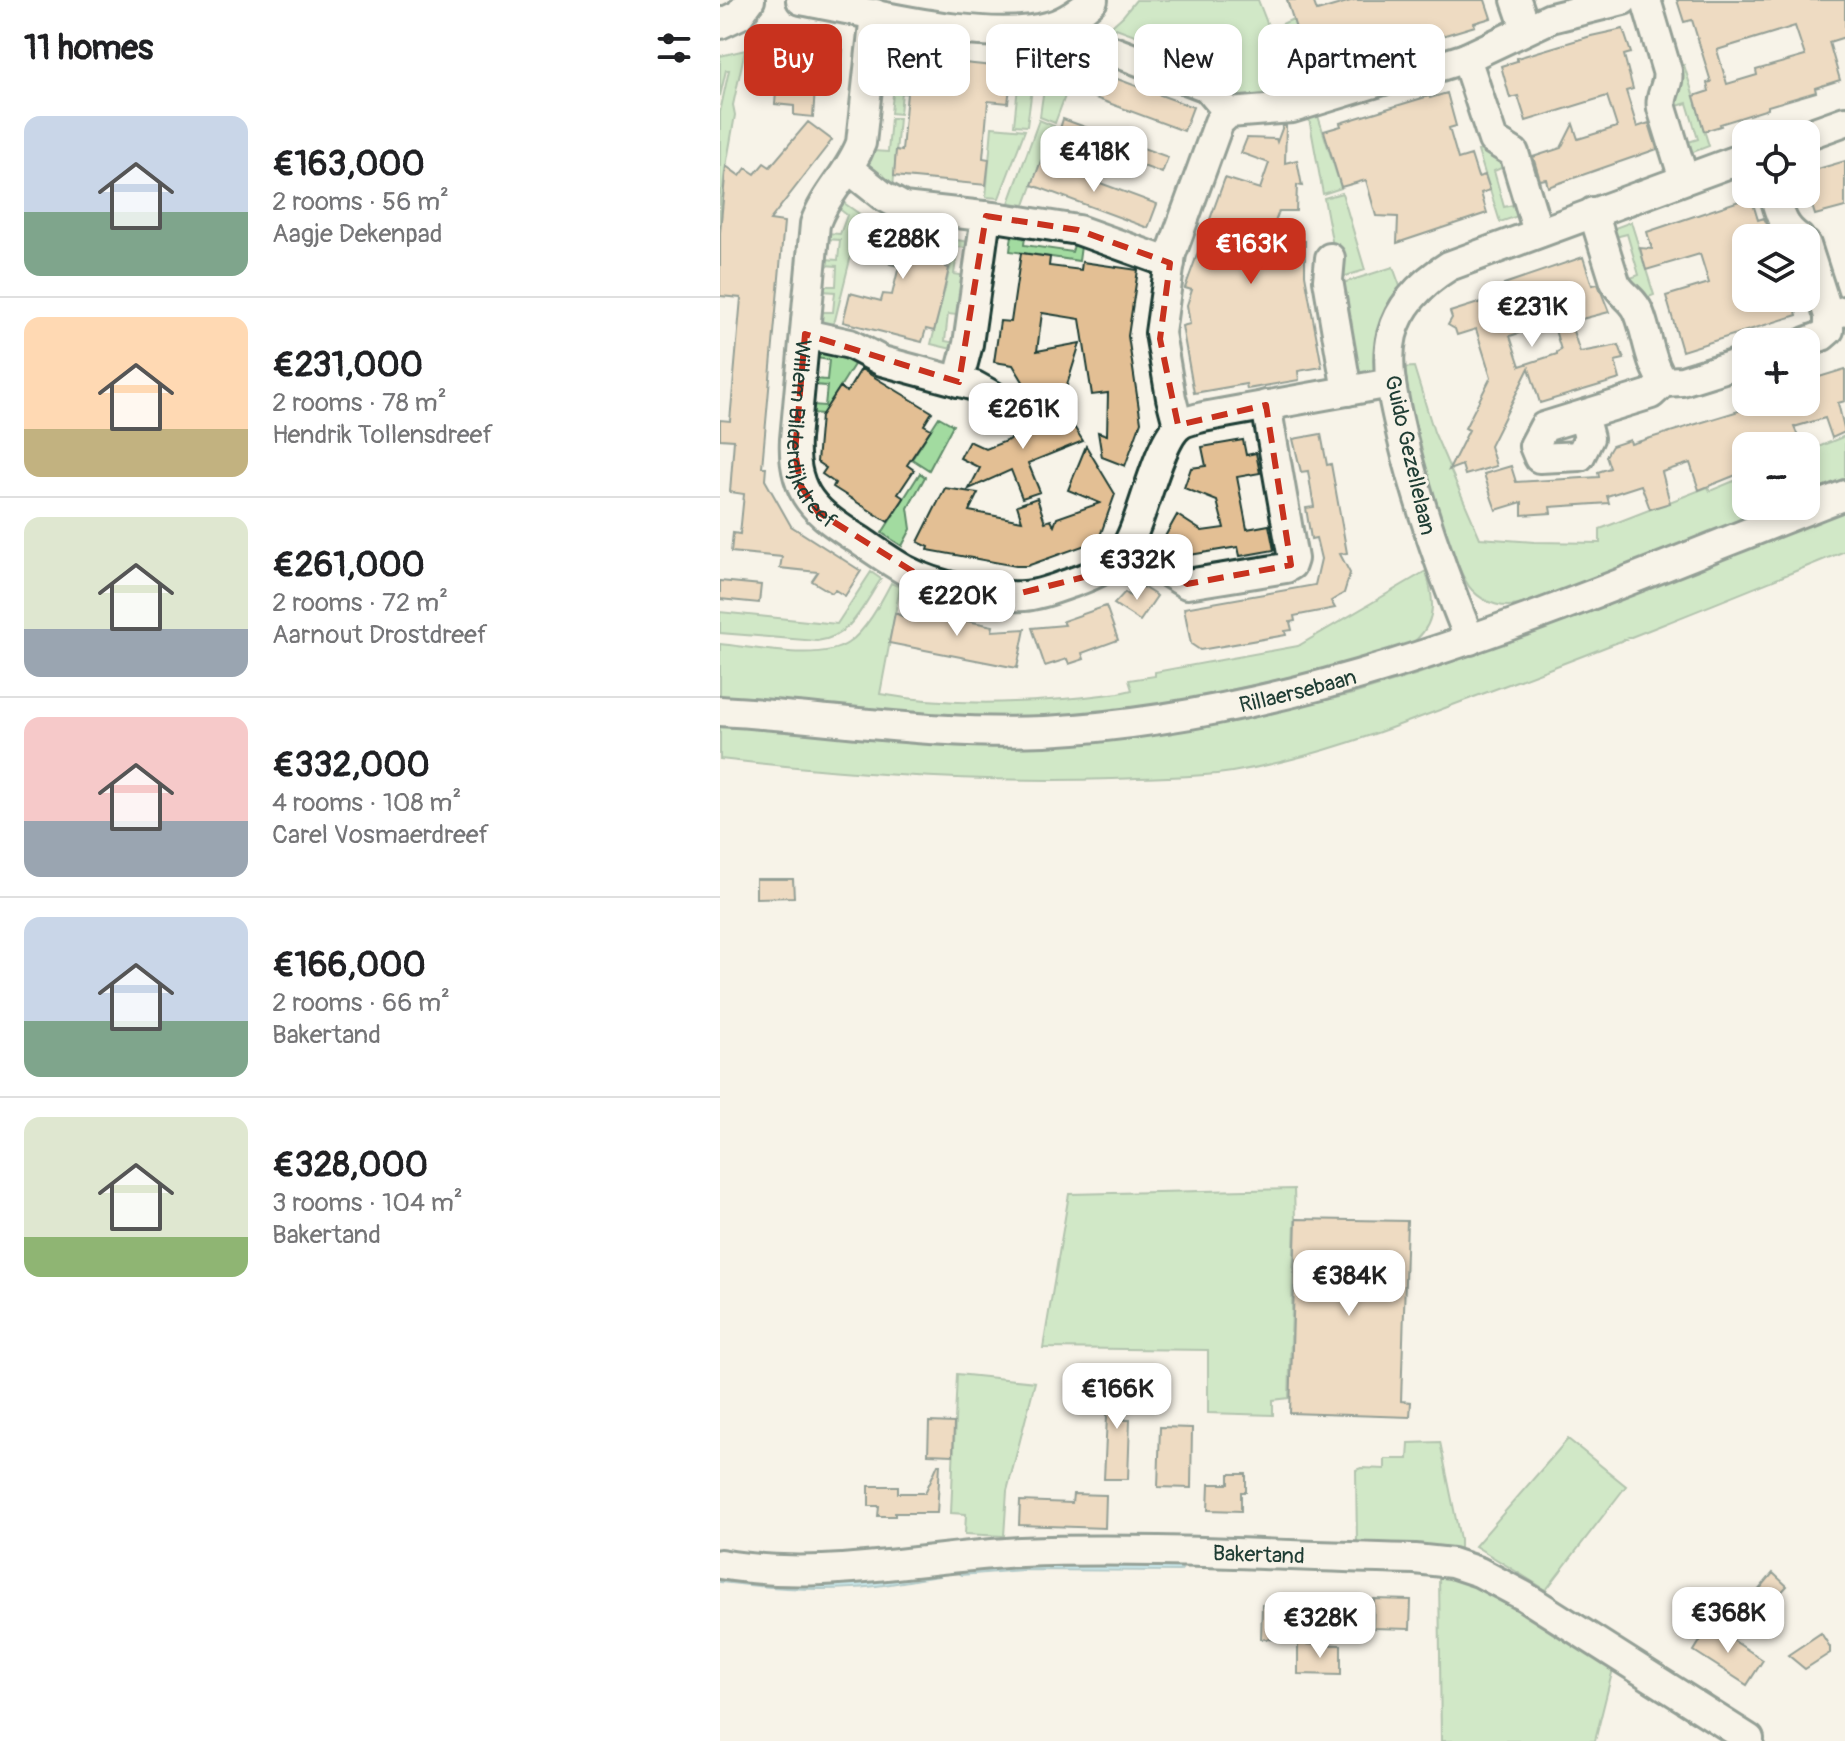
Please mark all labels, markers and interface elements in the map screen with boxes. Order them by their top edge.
chip: Buy [744,24,842,96]
chip: Rent [858,24,970,96]
chip: Filters [986,24,1118,96]
chip: New [1134,24,1242,96]
chip: Apartment [1258,24,1445,96]
icon: filters [652,26,696,70]
text: 11 homes [24,27,153,70]
map controls [1732,120,1820,520]
button: locate [1732,120,1820,208]
pin: €418K [1038,126,1150,194]
text: €418K [1058,136,1130,168]
text: €163,000 [272,143,425,186]
icon: home [88,148,184,244]
text: 2 rooms · 56 m² [272,186,449,218]
pin: €288K [847,213,959,281]
text: Aagje Dekenpad [272,218,443,250]
pin: €163K [1195,218,1307,286]
text: €288K [866,223,940,255]
button: layers [1732,224,1820,312]
text: €163K [1215,228,1287,260]
pin: €231K [1476,281,1588,349]
text: €231K [1496,291,1568,323]
button: + [1732,328,1820,416]
street label: Willem Bilderdijkdreef [780,338,842,535]
text: €231,000 [272,344,423,387]
icon: home [88,349,184,445]
street label: Guido Gezellelaan [1378,373,1442,538]
pin: €261K [967,383,1079,451]
text: 2 rooms · 78 m² [272,387,447,419]
text: €261K [987,393,1059,425]
text: Hendrik Tollensdreef [272,419,493,451]
button: − [1732,432,1820,520]
pin: €332K [1081,534,1193,602]
text: €261,000 [272,544,425,587]
text: €332K [1099,544,1175,576]
icon: home [88,549,184,645]
pin: €220K [901,570,1013,638]
text: €220K [917,580,997,612]
text: 2 rooms · 72 m² [272,587,448,619]
text: Aarnout Drostdreef [272,619,487,651]
street label: Rillaersebaan [1236,663,1360,719]
text: €332,000 [272,744,430,787]
icon: home [88,749,184,845]
text: 4 rooms · 108 m² [272,787,461,819]
text: Carel Vosmaerdreef [272,819,489,851]
text: €166,000 [272,944,426,987]
icon: home [88,949,184,1045]
text: 2 rooms · 66 m² [272,987,450,1019]
text: Bakertand [272,1019,381,1051]
text: €328,000 [272,1144,428,1187]
icon: home [88,1149,184,1245]
text: 3 rooms · 104 m² [272,1187,463,1219]
text: Bakertand [272,1219,381,1251]
pin: €384K [1293,1250,1405,1318]
text: €384K [1311,1260,1387,1292]
pin: €166K [1061,1363,1173,1431]
text: €166K [1080,1373,1154,1405]
street label: Bakertand [1212,1539,1305,1571]
pin: €368K [1672,1587,1784,1655]
pin: €328K [1264,1592,1376,1660]
text: €368K [1690,1597,1766,1629]
text: €328K [1283,1602,1357,1634]

